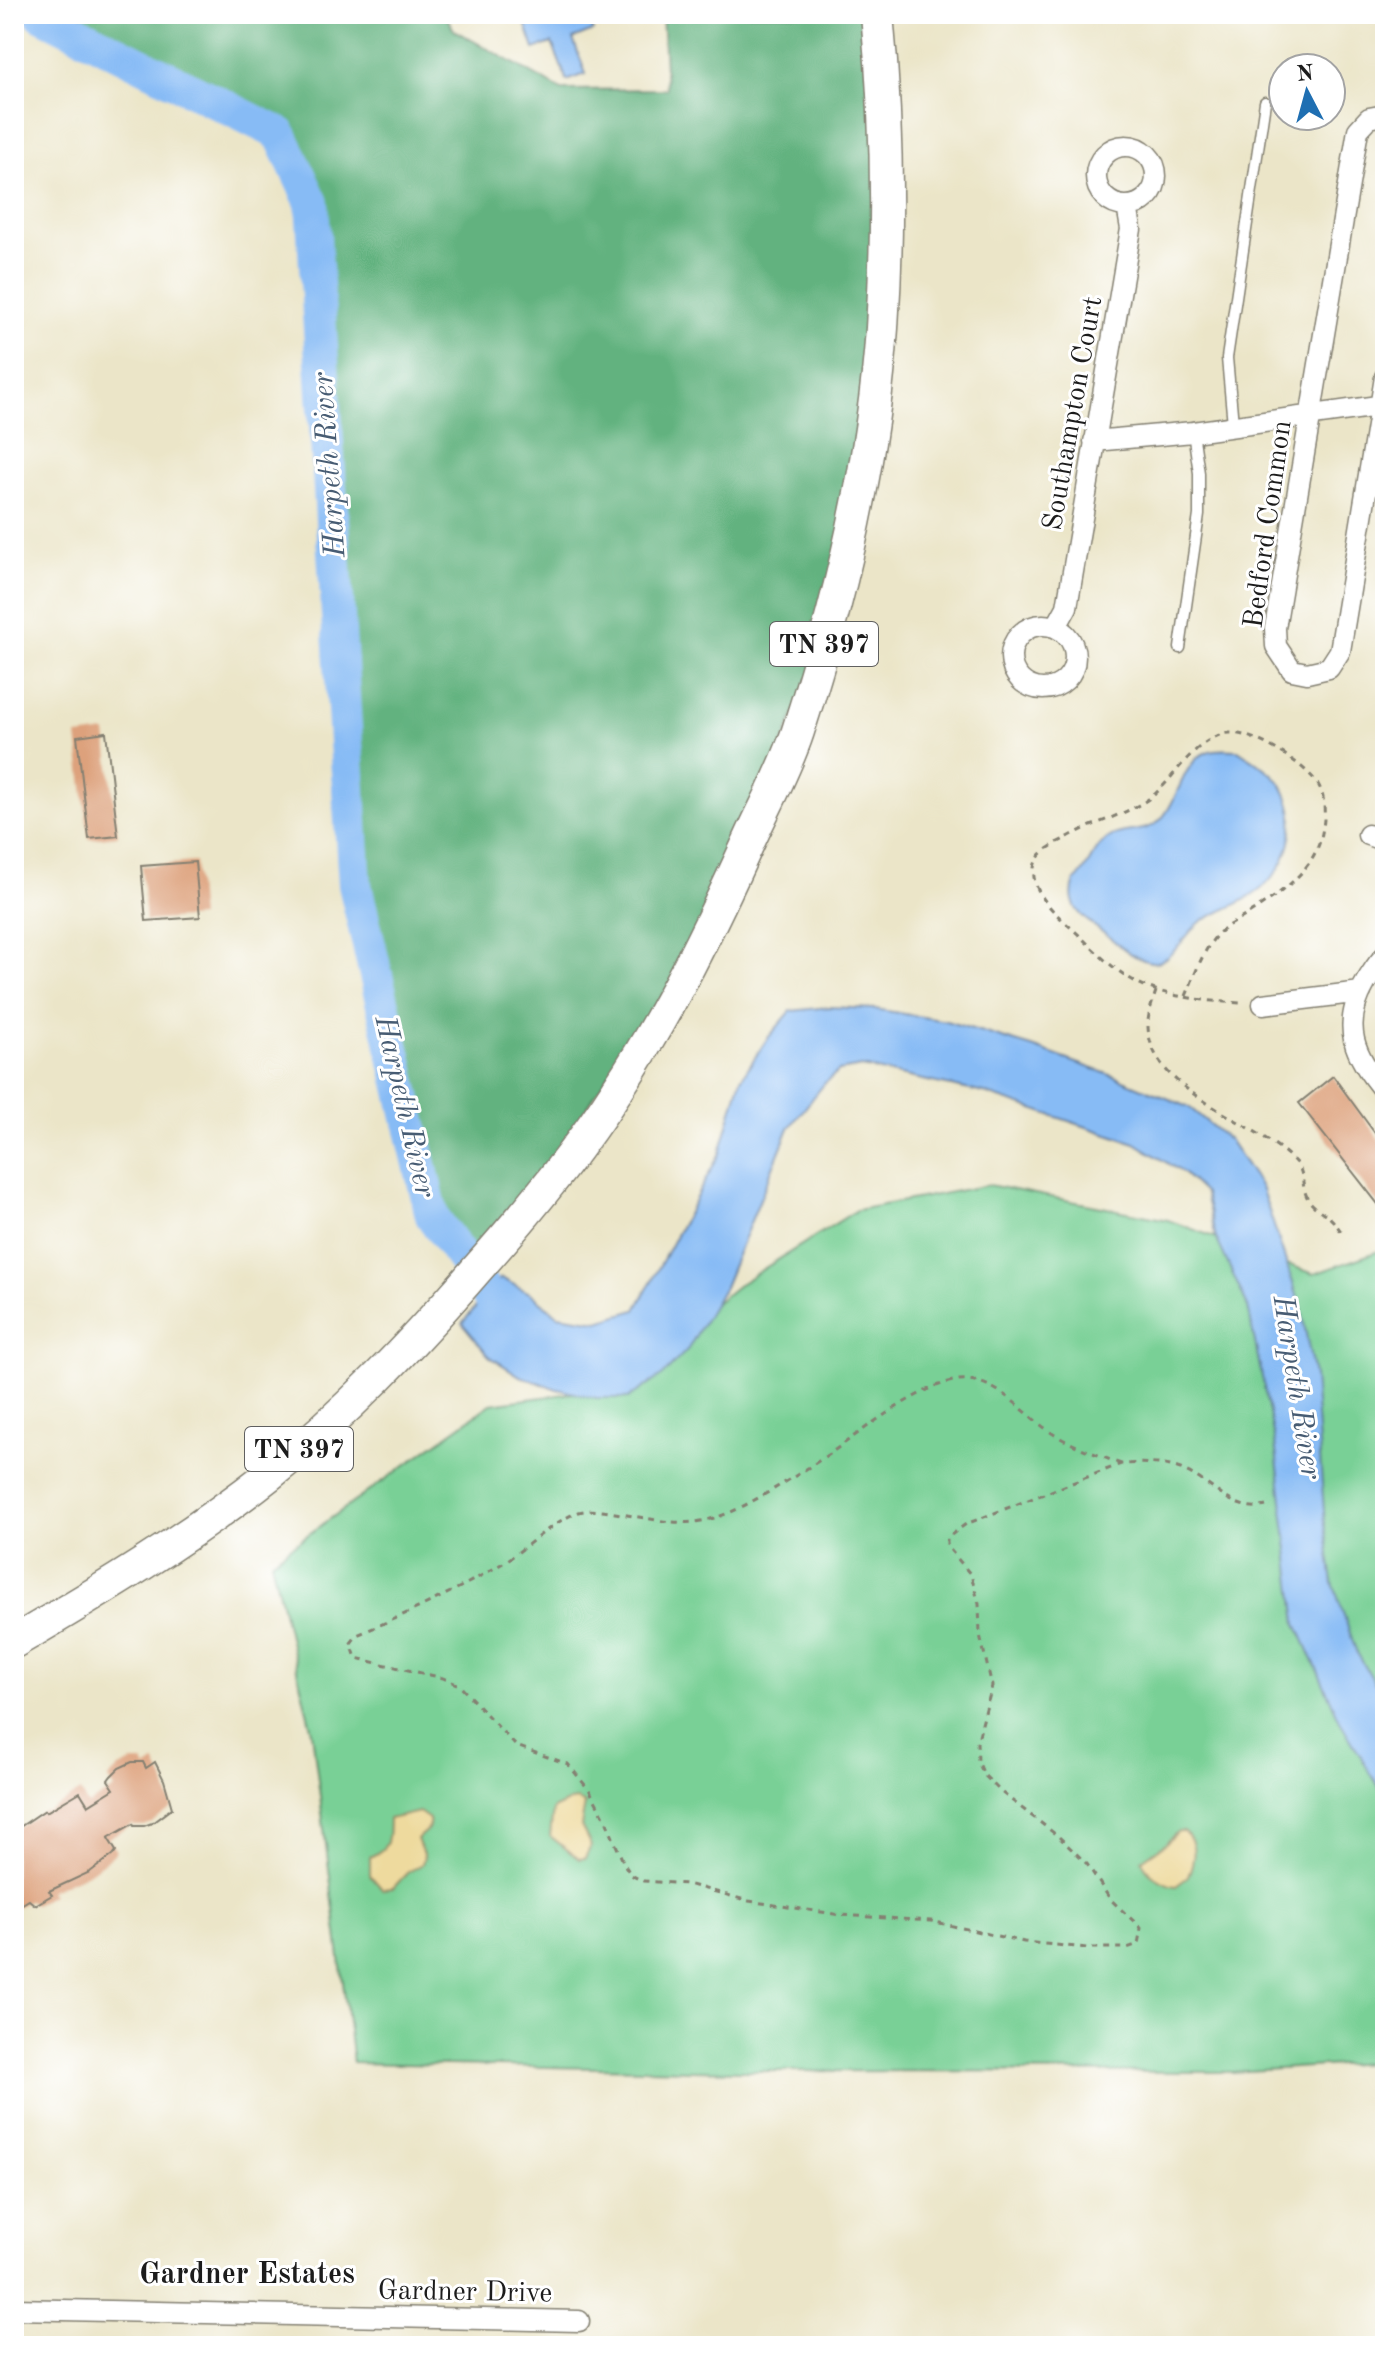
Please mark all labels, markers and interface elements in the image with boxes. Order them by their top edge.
north arrow [1267,52,1347,132]
text: N [1296,62,1315,86]
street label: Southampton Court [1040,294,1108,533]
water label: Harpeth River [308,370,352,560]
street label: Bedford Common [1240,418,1297,630]
road number: TN 397 [770,622,878,666]
water label: Harpeth River [368,1012,440,1201]
water label: Harpeth River [1267,1292,1326,1483]
road number: TN 397 [245,1427,353,1471]
district label: Gardner Estates [139,2260,355,2290]
street label: Gardner Drive [377,2277,553,2309]

